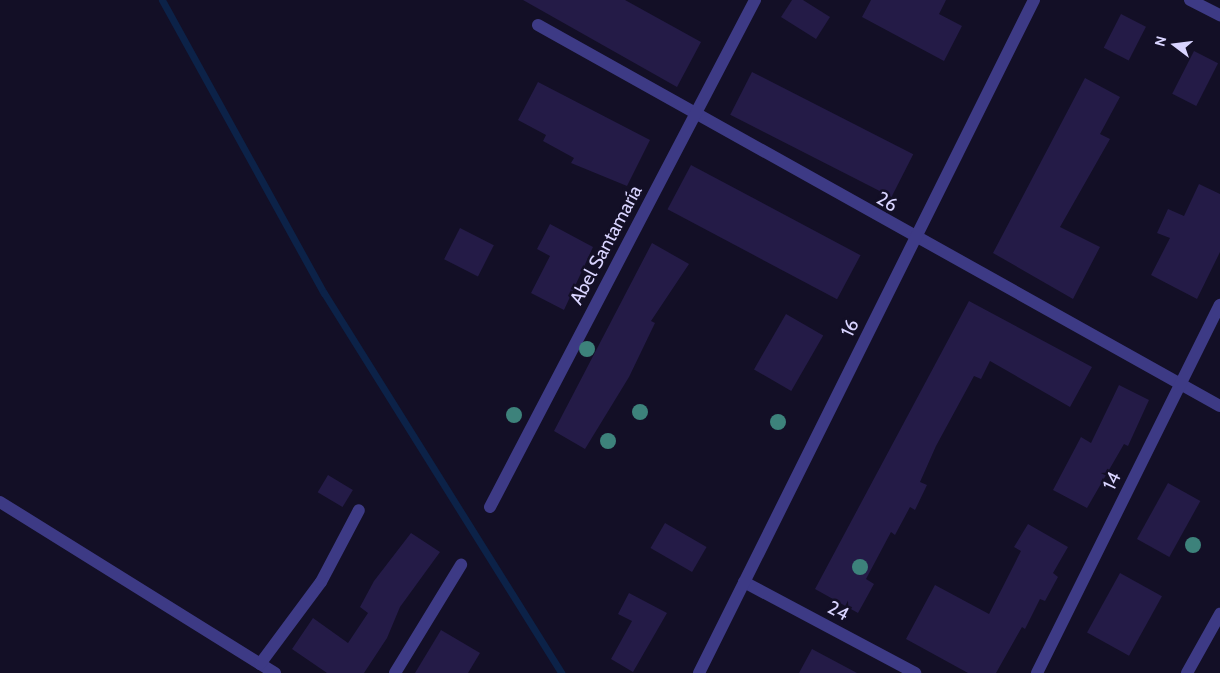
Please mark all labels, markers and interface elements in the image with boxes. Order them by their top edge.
north arrow [1150,20,1200,70]
text: N [1151,34,1170,48]
street label: Abel Santamaría [565,181,647,309]
street label: 26 [872,187,902,217]
street label: 16 [836,315,864,341]
street label: 14 [1098,468,1126,494]
street label: 24 [823,596,853,626]

